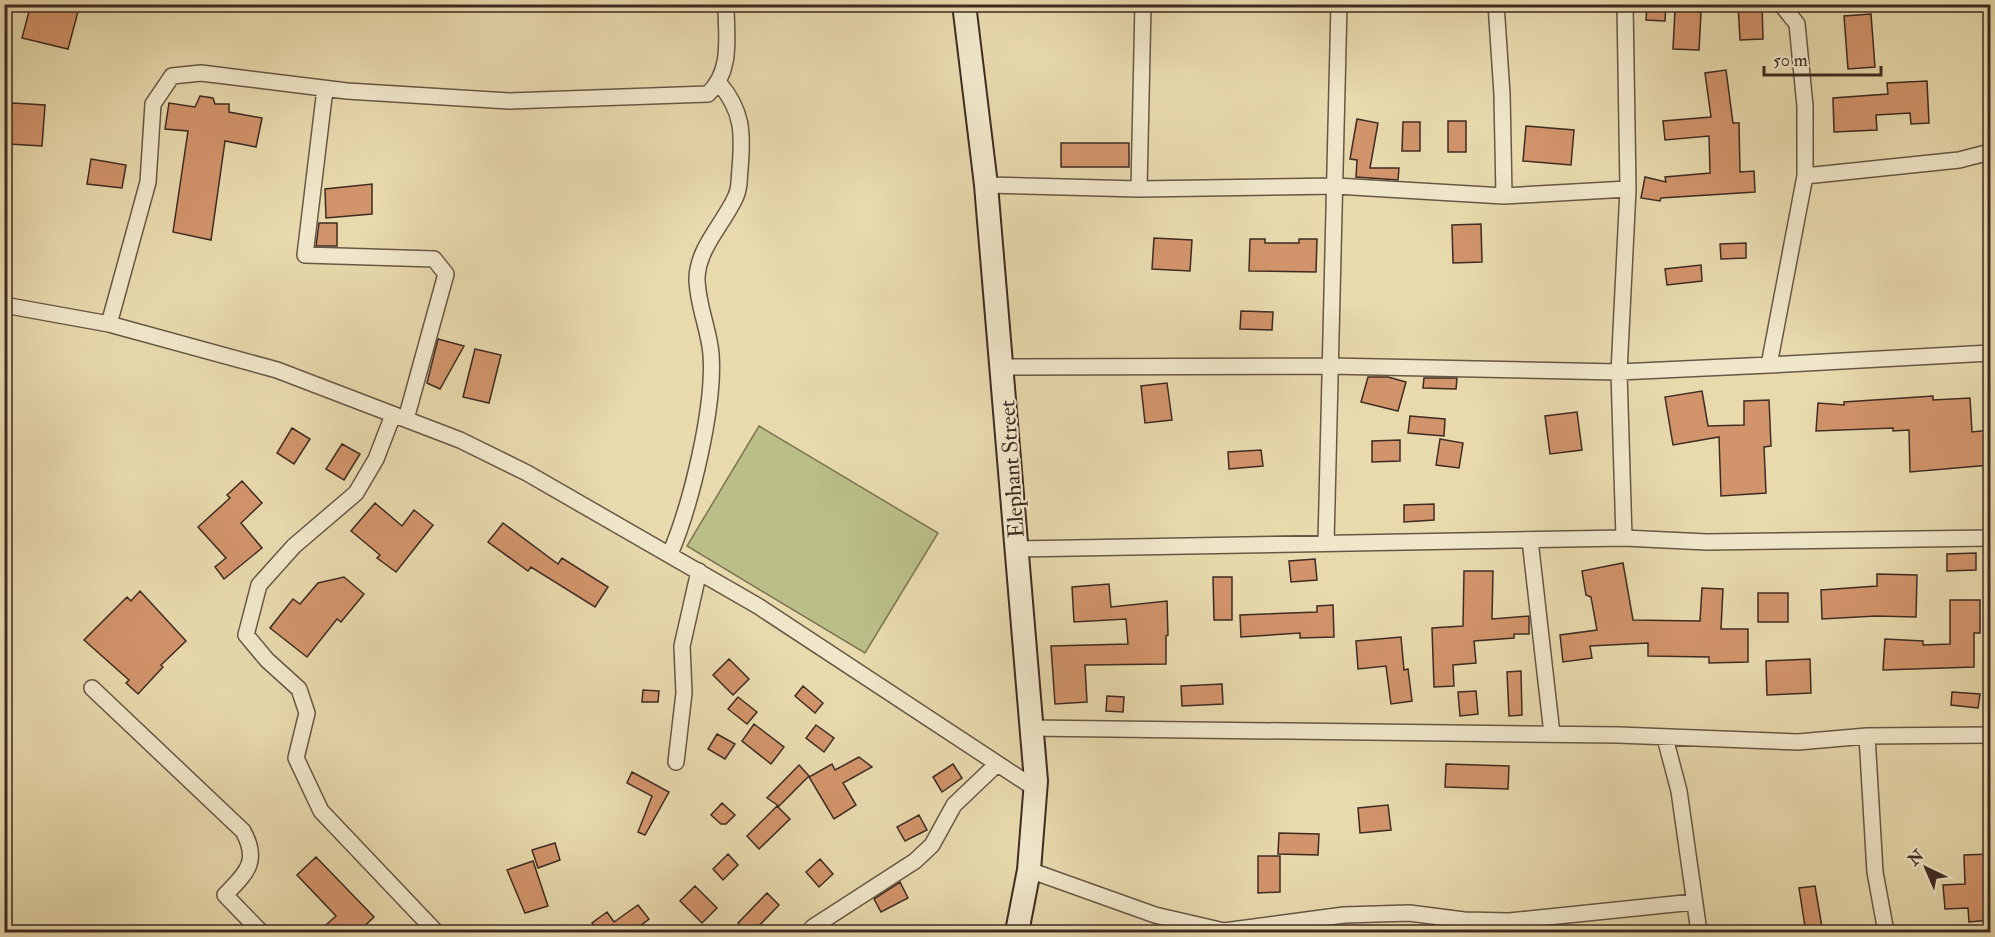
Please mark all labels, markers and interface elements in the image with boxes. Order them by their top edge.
scale bar [1764,39,1881,77]
text: 50 m [1773,49,1808,72]
street label: Elephant Street [993,399,1032,539]
north arrow [1896,838,1956,898]
text: N [1903,845,1929,871]

